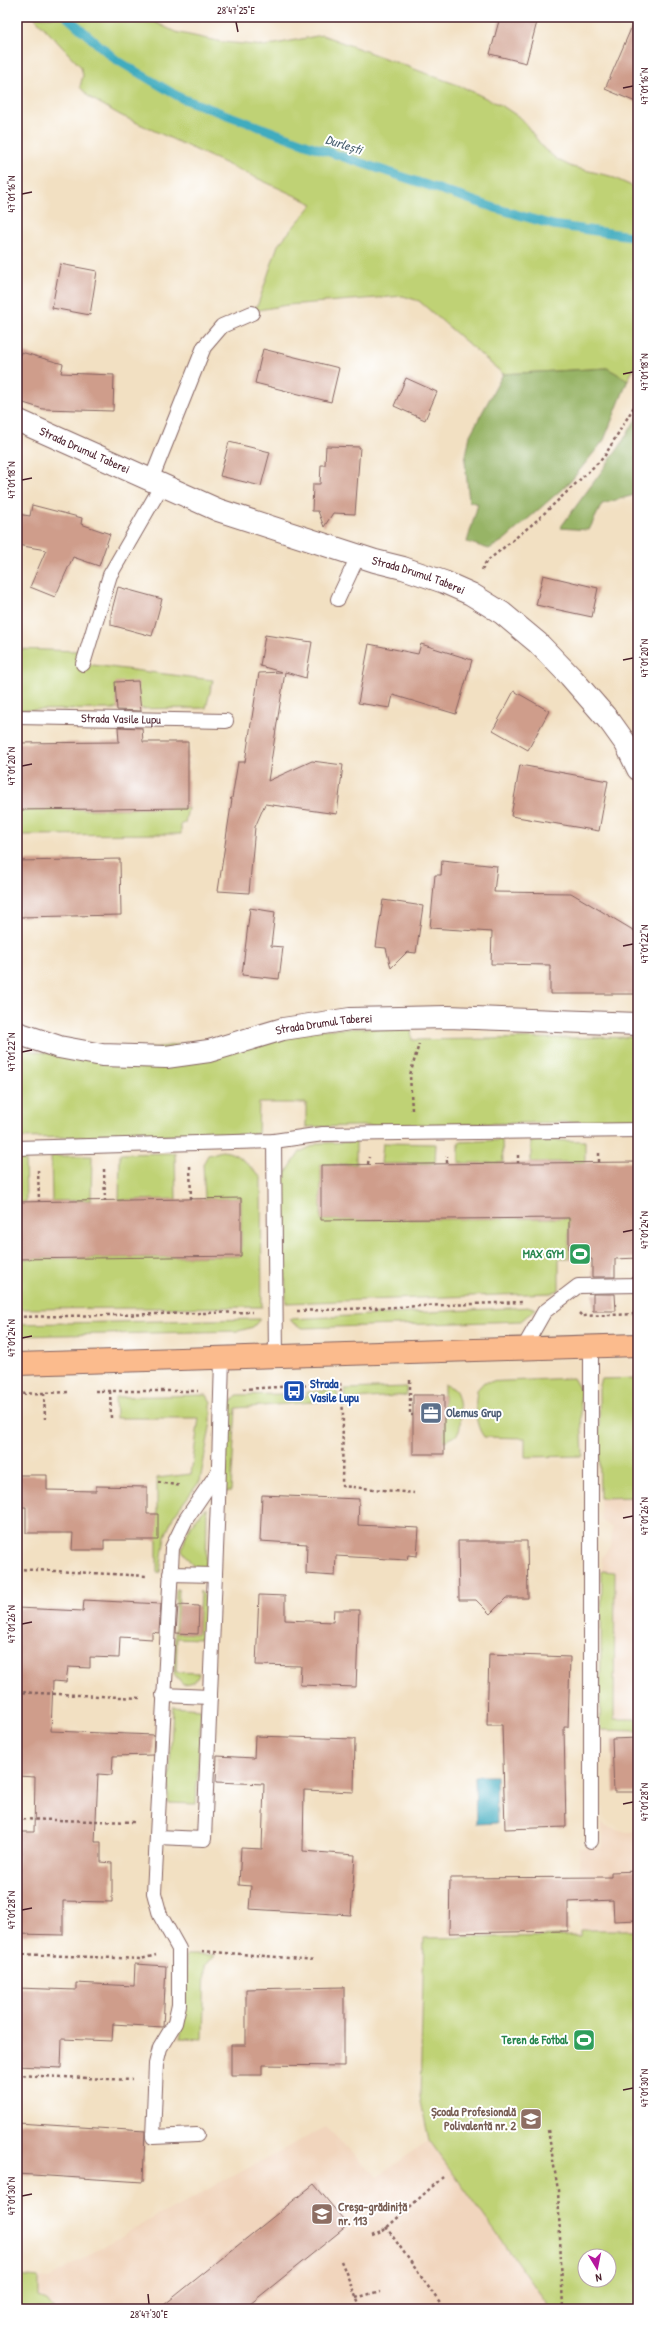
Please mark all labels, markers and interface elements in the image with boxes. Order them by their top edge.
text: 28°47'25"E [217,4,256,17]
text: 47°01'16"N [638,68,651,104]
water label: Durlești [323,130,366,159]
text: 47°01'16"N [5,176,18,212]
text: 47°01'18"N [638,353,651,391]
street label: Strada Drumul Taberei [37,422,133,477]
text: 47°01'18"N [5,461,18,499]
street label: Strada Drumul Taberei [370,552,468,598]
text: 47°01'20"N [638,639,651,677]
street label: Strada Vasile Lupu [81,709,161,728]
text: 47°01'20"N [5,747,18,785]
text: 47°01'22"N [638,925,651,963]
street label: Strada Drumul Taberei [273,1010,372,1039]
text: 47°01'22"N [5,1033,18,1071]
text: 47°01'24"N [638,1211,651,1249]
sports icon: MAX GYM [567,1241,593,1267]
place label: MAX GYM [523,1245,564,1262]
text: 47°01'24"N [5,1319,18,1357]
place label: Strada Vasile Lupu [310,1375,359,1407]
bus stop icon: Strada Vasile Lupu [281,1378,307,1404]
office icon: Olemus Grup [418,1400,444,1426]
place label: Olemus Grup [446,1404,502,1422]
text: 47°01'26"N [638,1497,651,1535]
text: 47°01'26"N [5,1605,18,1643]
text: 47°01'28"N [638,1783,651,1821]
text: 47°01'28"N [5,1891,18,1929]
sports icon: Teren de Fotbal [571,2027,597,2053]
place label: Teren de Fotbal [501,2031,569,2048]
text: 47°01'30"N [638,2069,651,2107]
place label: Școala Profesională Polivalentă nr. 2 [431,2103,516,2134]
school or university icon: Școala Profesională Polivalentă nr. 2 [518,2106,544,2132]
text: 47°01'30"N [5,2177,18,2215]
place label: Creșa-grădiniță nr. 113 [338,2198,407,2229]
school or university icon: Creșa-grădiniță nr. 113 [309,2201,335,2227]
north arrow [577,2248,617,2288]
text: N [594,2270,603,2285]
text: 28°47'30"E [130,2308,169,2321]

